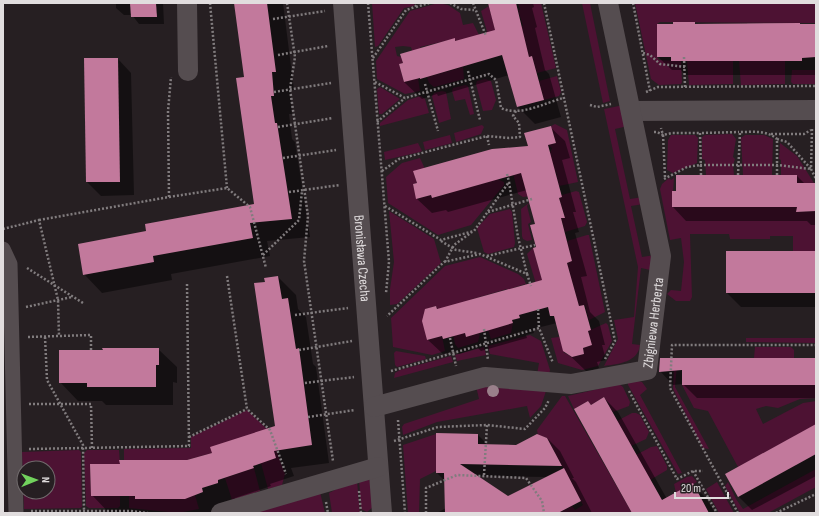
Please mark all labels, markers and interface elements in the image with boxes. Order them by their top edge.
street label: Bronisława Czecha [351,214,374,302]
street label: Zbigniewa Herberta [639,277,667,369]
north arrow [16,460,56,500]
scale bar [675,474,728,500]
text: N [39,477,52,483]
text: 20 m [681,481,701,496]

